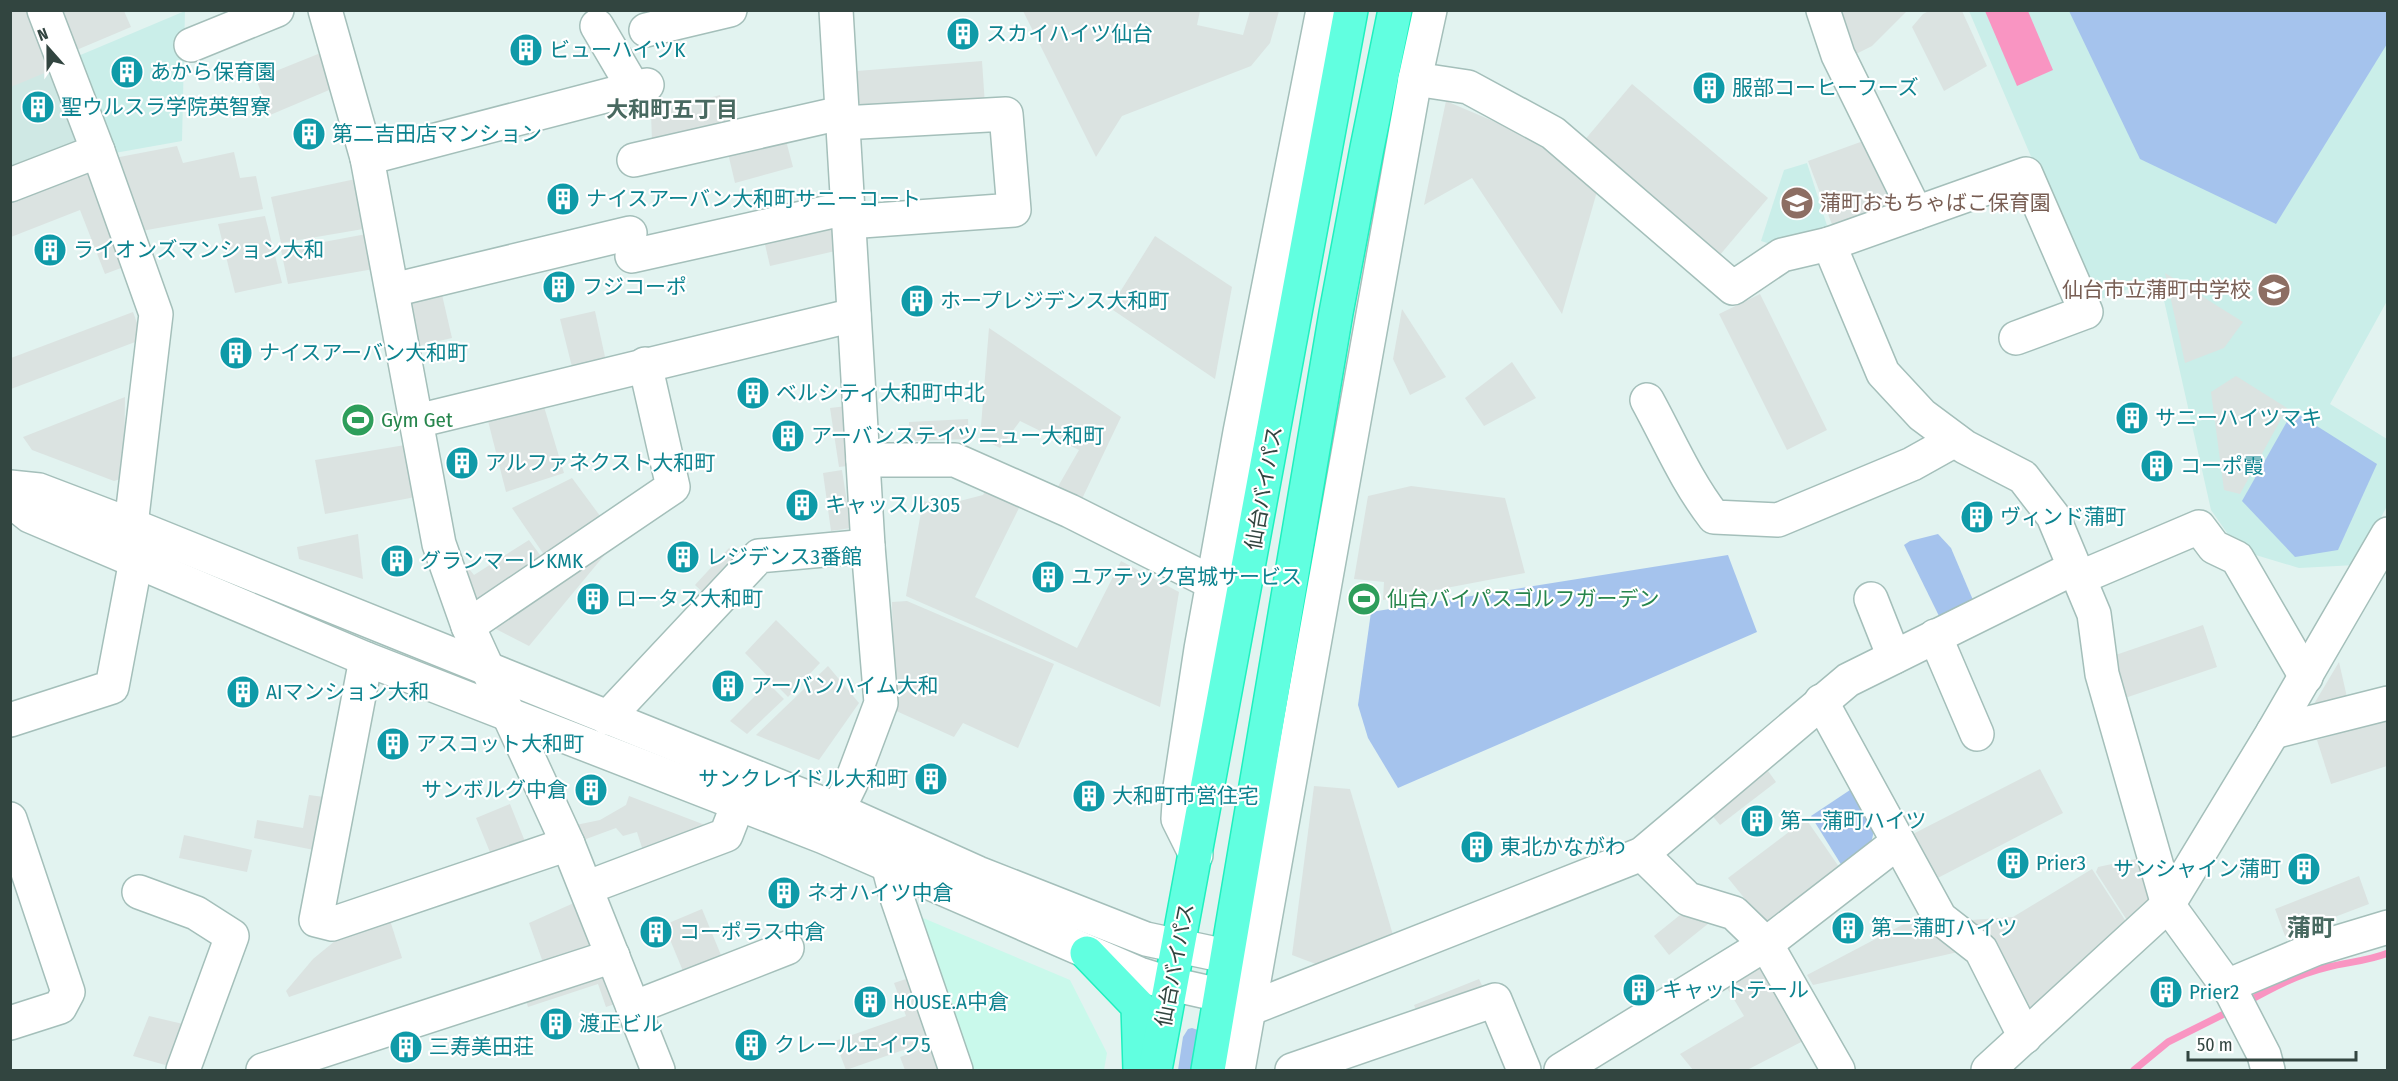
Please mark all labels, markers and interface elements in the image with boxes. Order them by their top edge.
building icon: スカイハイツ仙台 [945,16,981,52]
north arrow [18,18,78,78]
place label: スカイハイツ仙台 [986,21,1153,47]
text: N [35,24,51,45]
building icon: ビューハイツK [508,32,544,68]
place label: ビューハイツK [549,37,686,63]
building icon: あから保育園 [109,54,145,90]
place label: あから保育園 [150,59,276,85]
building icon: 服部コーヒーフーズ [1691,70,1727,106]
place label: 服部コーヒーフーズ [1732,75,1919,101]
building icon: 聖ウルスラ学院英智寮 [20,89,56,125]
place label: 聖ウルスラ学院英智寮 [61,94,271,120]
district label: 大和町五丁目 [606,96,738,123]
building icon: 第二吉田店マンション [291,116,327,152]
place label: 第二吉田店マンション [332,121,542,147]
building icon: ナイスアーバン大和町サニーコート [545,181,581,217]
school or university icon: 蒲町おもちゃばこ保育園 [1779,185,1815,221]
place label: ナイスアーバン大和町サニーコート [586,186,921,212]
place label: 蒲町おもちゃばこ保育園 [1820,190,2051,216]
building icon: ライオンズマンション大和 [32,232,68,268]
place label: ライオンズマンション大和 [73,237,325,263]
building icon: フジコーポ [541,269,577,305]
school or university icon: 仙台市立蒲町中学校 [2256,272,2292,308]
place label: フジコーポ [582,274,687,300]
place label: 仙台市立蒲町中学校 [2062,277,2251,303]
building icon: ホープレジデンス大和町 [899,283,935,319]
place label: ホープレジデンス大和町 [940,288,1169,314]
building icon: ナイスアーバン大和町 [218,335,254,371]
place label: ナイスアーバン大和町 [259,340,468,366]
building icon: ベルシティ大和町中北 [735,375,771,411]
place label: ベルシティ大和町中北 [776,380,985,406]
building icon: サニーハイツマキ [2114,400,2150,436]
sports icon: Gym Get [340,402,376,438]
place label: サニーハイツマキ [2155,405,2322,431]
place label: Gym Get [381,407,453,433]
building icon: アーバンステイツニュー大和町 [770,418,806,454]
place label: アーバンステイツニュー大和町 [811,423,1104,449]
street label: 仙台バイパス [1240,424,1288,552]
building icon: アルファネクスト大和町 [444,445,480,481]
building icon: コーポ霞 [2139,448,2175,484]
place label: アルファネクスト大和町 [485,450,715,476]
place label: コーポ霞 [2180,453,2264,479]
building icon: キャッスル305 [784,487,820,523]
place label: キャッスル305 [825,492,960,518]
building icon: ヴィンド蒲町 [1959,499,1995,535]
place label: ヴィンド蒲町 [2000,504,2126,530]
building icon: レジデンス3番館 [665,539,701,575]
building icon: グランマーレKMK [379,543,415,579]
place label: レジデンス3番館 [706,544,862,570]
place label: グランマーレKMK [420,548,584,574]
building icon: ユアテック宮城サービス [1030,559,1066,595]
place label: ユアテック宮城サービス [1071,564,1302,590]
building icon: ロータス大和町 [575,581,611,617]
sports icon: 仙台バイパスゴルフガーデン [1346,581,1382,617]
place label: ロータス大和町 [616,586,763,612]
place label: 仙台バイパスゴルフガーデン [1387,586,1660,612]
building icon: アーバンハイム大和 [710,668,746,704]
place label: アーバンハイム大和 [751,673,939,699]
building icon: AIマンション大和 [225,674,261,710]
place label: AIマンション大和 [266,679,430,705]
building icon: アスコット大和町 [375,726,411,762]
place label: アスコット大和町 [416,731,584,757]
building icon: サンクレイドル大和町 [913,761,949,797]
place label: サンクレイドル大和町 [698,766,908,792]
building icon: サンボルグ中倉 [573,772,609,808]
place label: サンボルグ中倉 [421,777,568,803]
building icon: 大和町市営住宅 [1071,778,1107,814]
place label: 大和町市営住宅 [1112,783,1259,809]
building icon: 第一蒲町ハイツ [1739,803,1775,839]
place label: 第一蒲町ハイツ [1780,808,1927,834]
building icon: 東北かながわ [1459,829,1495,865]
place label: 東北かながわ [1500,834,1626,860]
building icon: Prier3 [1995,845,2031,881]
place label: Prier3 [2036,850,2086,876]
building icon: サンシャイン蒲町 [2286,851,2322,887]
place label: サンシャイン蒲町 [2113,856,2281,882]
building icon: ネオハイツ中倉 [766,875,802,911]
place label: ネオハイツ中倉 [807,880,954,906]
street label: 仙台バイパス [1150,901,1200,1029]
building icon: 第二蒲町ハイツ [1830,910,1866,946]
building icon: コーポラス中倉 [638,914,674,950]
district label: 蒲町 [2287,914,2335,942]
place label: 第二蒲町ハイツ [1871,915,2018,941]
place label: コーポラス中倉 [679,919,826,945]
building icon: キャットテール [1621,972,1657,1008]
building icon: Prier2 [2148,974,2184,1010]
place label: キャットテール [1662,977,1809,1003]
place label: Prier2 [2189,979,2239,1005]
building icon: HOUSE.A中倉 [852,984,888,1020]
place label: HOUSE.A中倉 [893,989,1009,1015]
building icon: 渡正ビル [538,1006,574,1042]
place label: 渡正ビル [579,1011,663,1037]
scale bar [2188,1024,2356,1062]
building icon: クレールエイワ5 [733,1027,769,1063]
building icon: 三寿美田荘 [388,1029,424,1065]
place label: クレールエイワ5 [774,1032,931,1058]
place label: 三寿美田荘 [429,1034,534,1060]
text: 50 m [2197,1034,2233,1056]

